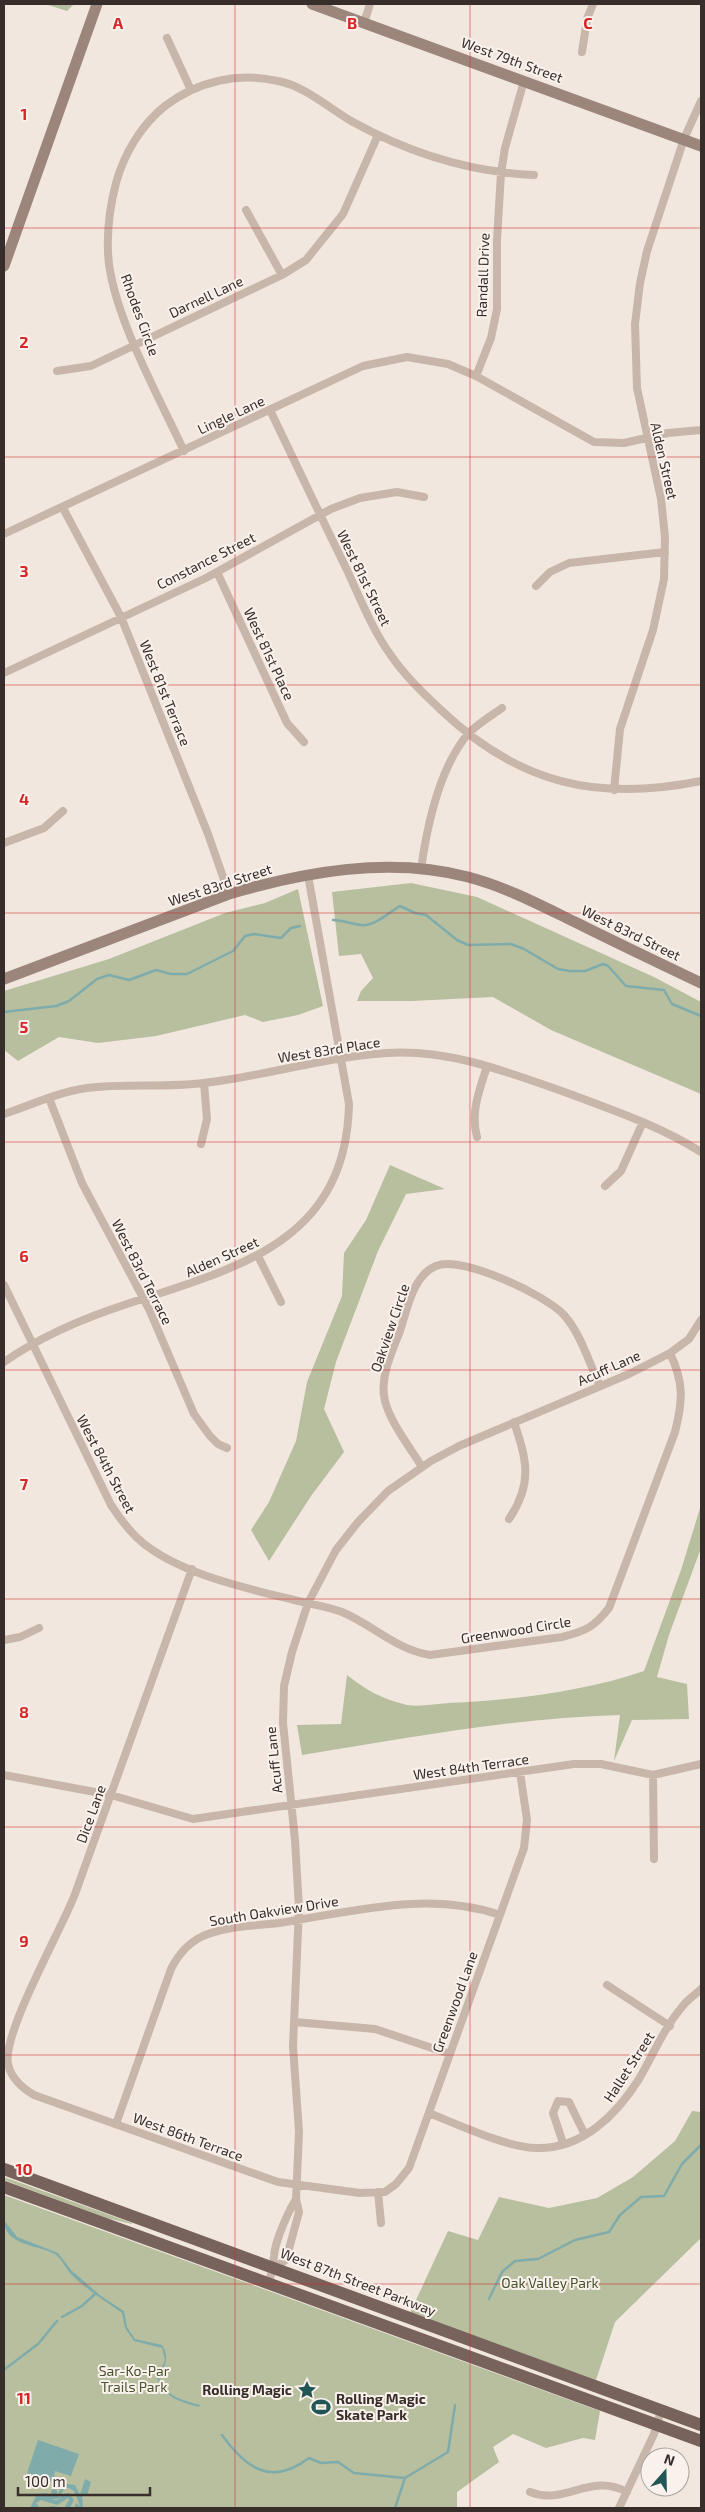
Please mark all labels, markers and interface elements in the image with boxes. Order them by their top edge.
text: A [113,13,124,32]
text: B [347,13,357,32]
text: C [583,13,593,32]
street label: West 79th Street [459,33,565,86]
text: 1 [21,104,27,123]
street label: Randall Drive [473,232,492,318]
street label: Rhodes Circle [118,272,163,358]
street label: Darnell Lane [166,272,246,321]
text: 2 [19,332,29,351]
street label: Lingle Lane [195,392,267,437]
street label: Alden Street [647,421,682,501]
street label: West 81st Street [334,527,395,629]
street label: Constance Street [154,528,258,593]
text: 3 [19,561,29,580]
street label: West 81st Place [241,605,298,703]
street label: West 81st Terrace [136,637,194,748]
text: 4 [19,789,29,808]
street label: West 83rd Street [166,860,274,909]
street label: West 83rd Street [579,901,683,964]
text: 5 [20,1017,29,1036]
street label: West 83rd Place [277,1033,381,1066]
street label: West 83rd Terrace [109,1216,176,1327]
street label: Alden Street [182,1233,261,1280]
text: 6 [19,1246,29,1265]
street label: Oakview Circle [366,1281,413,1374]
street label: Acuff Lane [575,1346,643,1389]
street label: West 84th Street [73,1412,139,1516]
text: 7 [20,1474,29,1493]
street label: Greenwood Circle [460,1612,572,1647]
text: 8 [19,1702,29,1721]
street label: Acuff Lane [262,1726,285,1794]
street label: West 84th Terrace [412,1750,530,1783]
street label: Dice Lane [72,1782,109,1845]
street label: South Oakview Drive [208,1892,340,1929]
text: 9 [19,1931,29,1950]
street label: Greenwood Lane [428,1949,481,2055]
street label: Hallet Street [600,2028,658,2105]
street label: West 86th Terrace [131,2109,246,2164]
text: 10 [15,2159,33,2178]
street label: West 87th Street Parkway [278,2244,439,2319]
park label: Oak Valley Park [501,2274,599,2291]
park label: Sar-Ko-Par Trails Park [99,2362,170,2395]
place icon: Rolling Magic [296,2379,318,2401]
place label: Rolling Magic [202,2381,292,2398]
text: 11 [17,2388,31,2407]
place label: Rolling Magic Skate Park [336,2390,426,2423]
sports icon: Rolling Magic Skate Park [310,2396,332,2418]
north arrow [640,2447,690,2497]
text: N [662,2450,677,2469]
scale bar [18,2464,150,2496]
text: 100 m [25,2472,66,2490]

